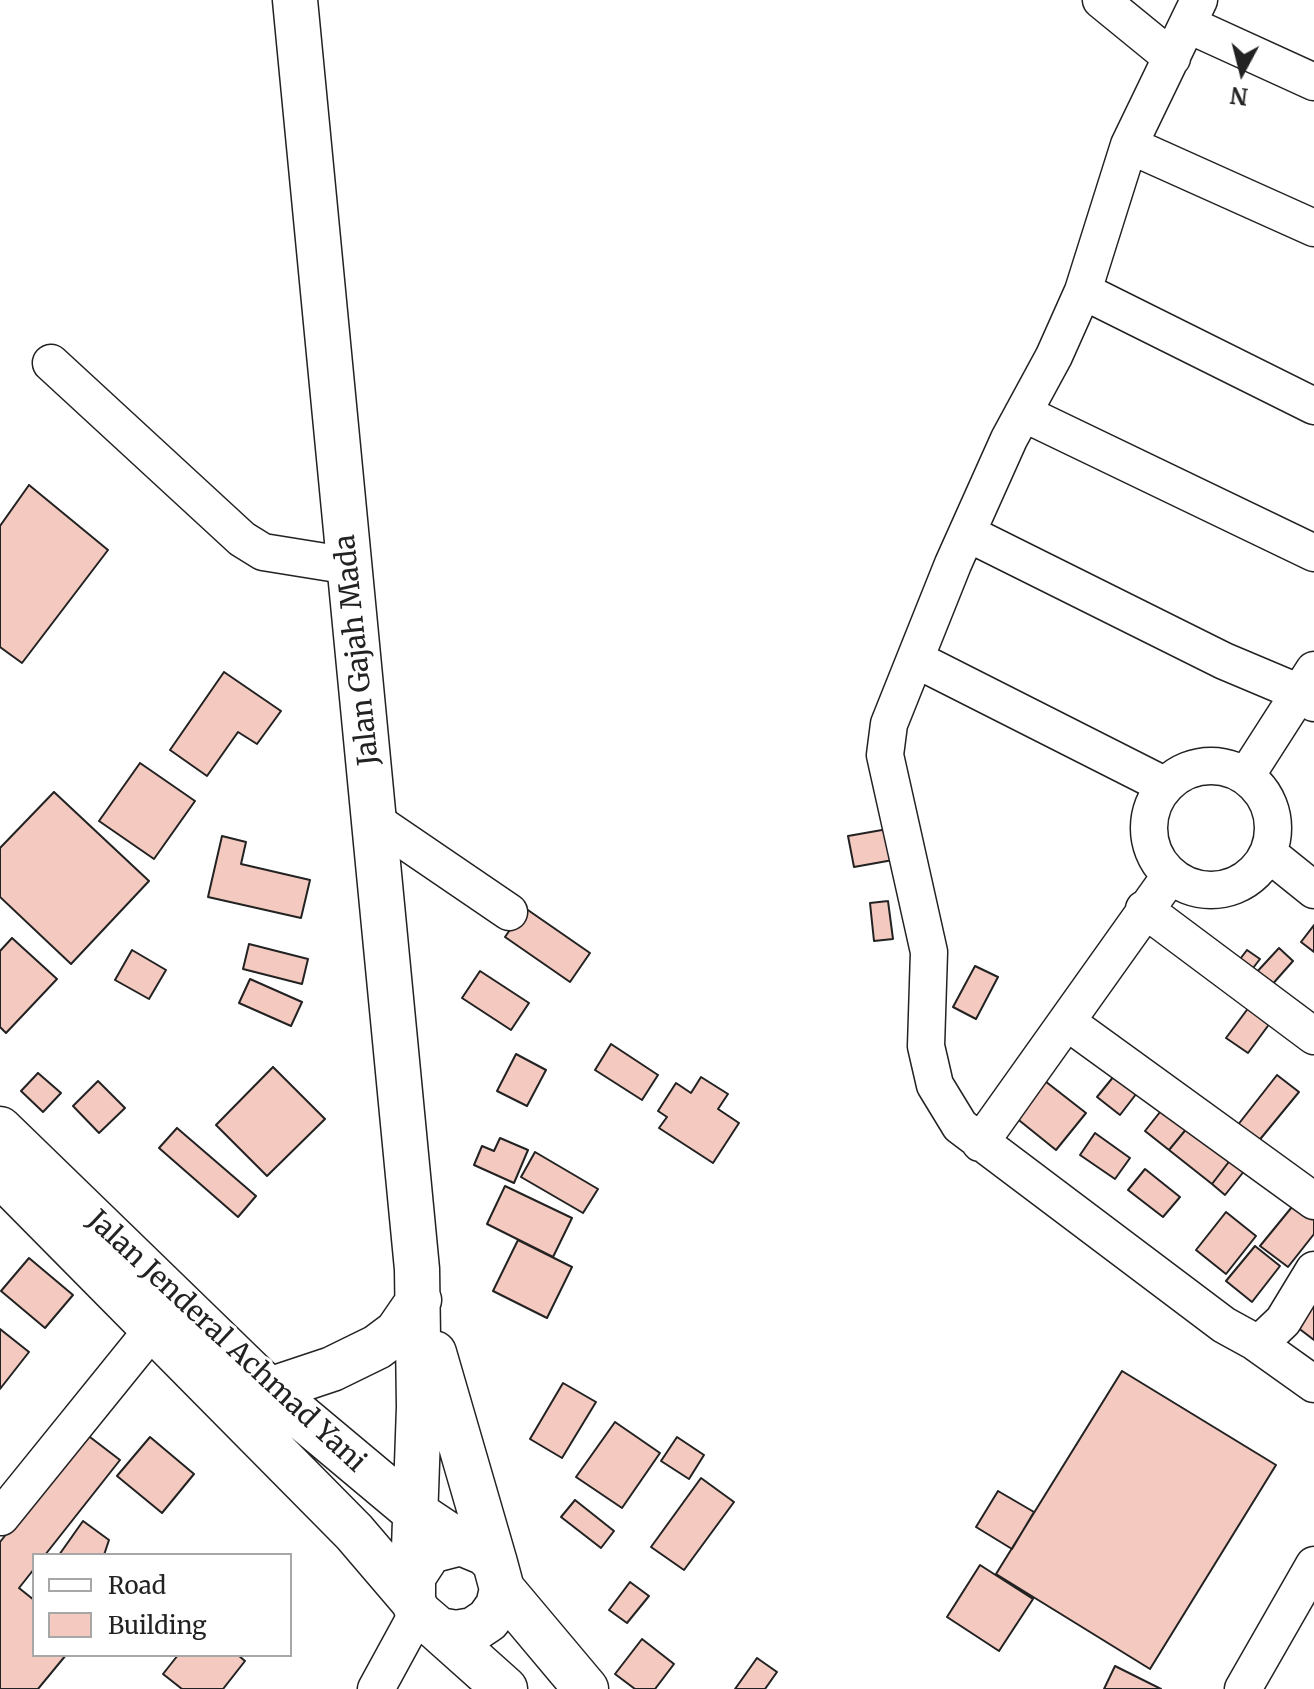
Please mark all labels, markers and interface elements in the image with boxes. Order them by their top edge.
north arrow [1202,32,1282,112]
text: N [1229,81,1249,111]
street label: Jalan Gajah Mada [329,533,387,767]
street label: Jalan Jenderal Achmad Yani [80,1204,372,1480]
legend [32,1553,292,1657]
text: Road [108,1570,166,1601]
text: Building [108,1610,207,1641]

